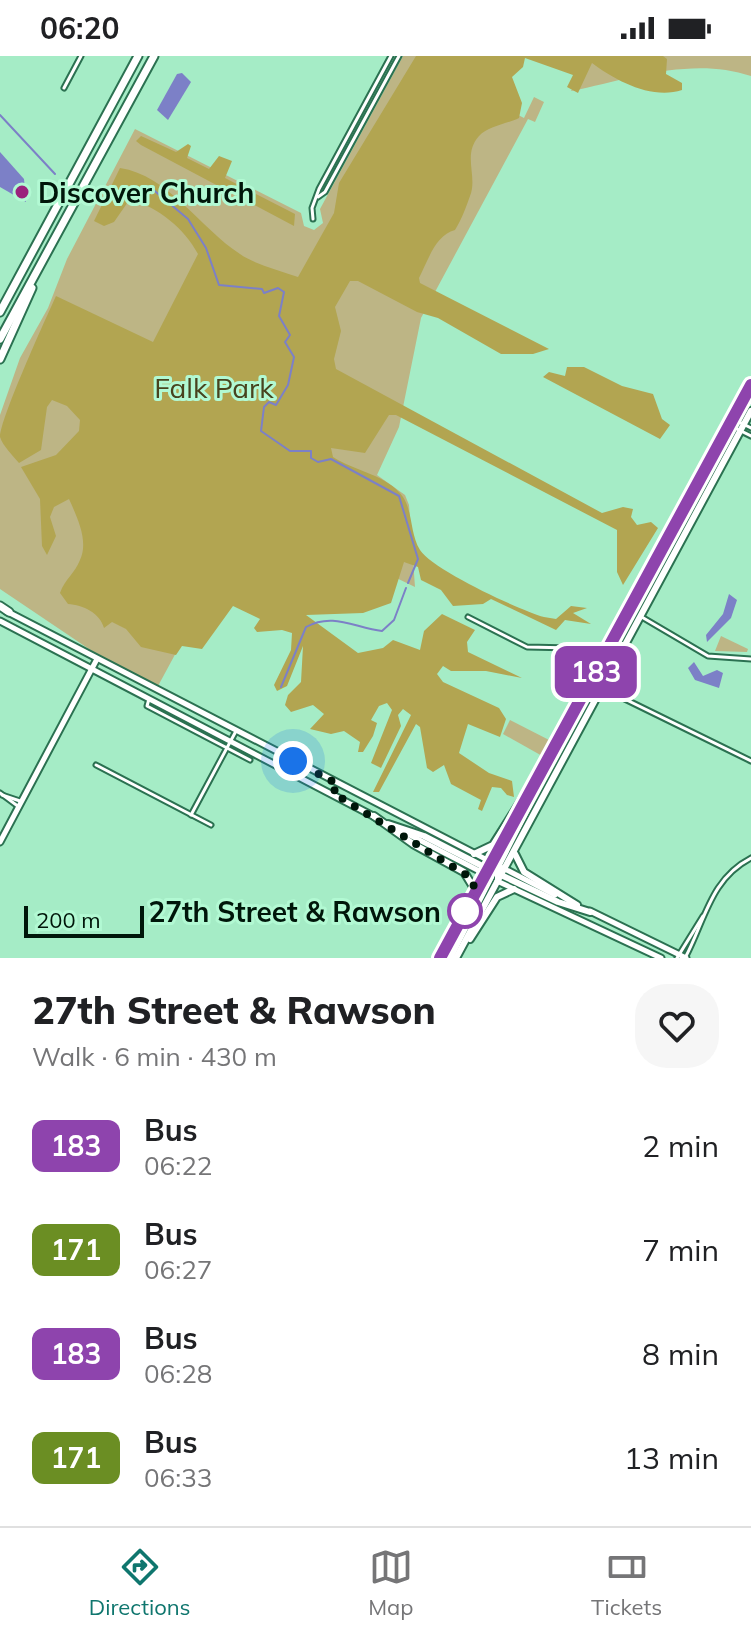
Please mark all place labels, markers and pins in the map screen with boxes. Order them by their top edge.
place label: Discover Church [38,175,254,210]
marker: Discover Church [13,183,31,201]
place label: 27th Street & Rawson [148,894,441,929]
marker: 27th Street & Rawson [448,894,482,928]

